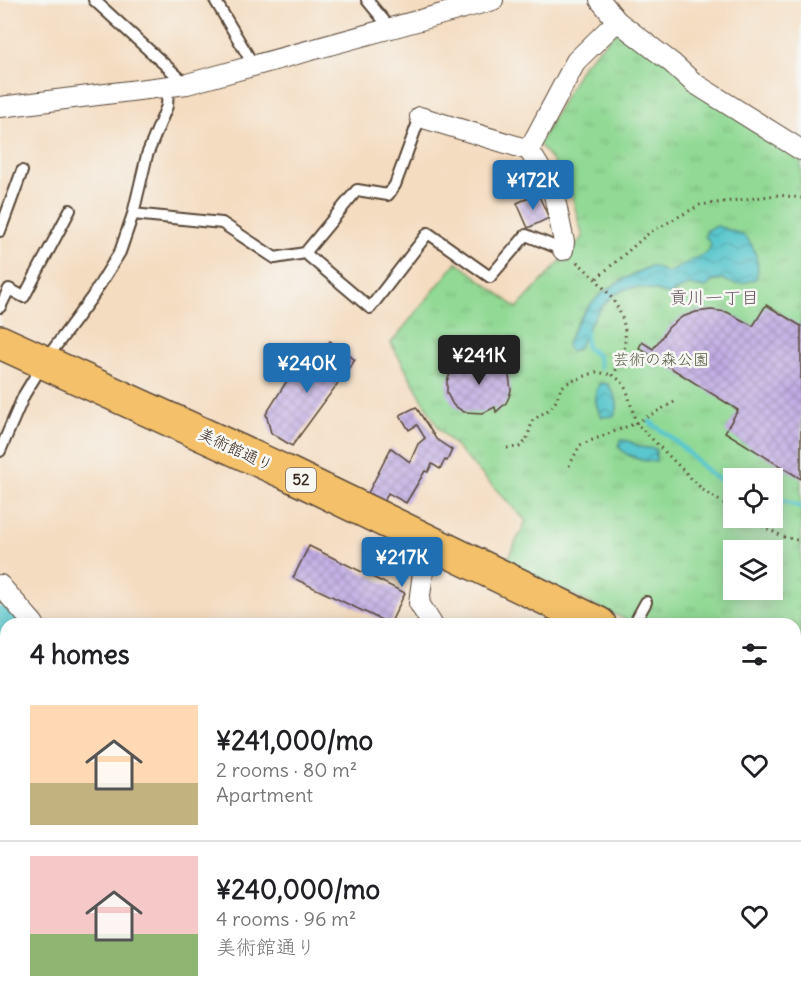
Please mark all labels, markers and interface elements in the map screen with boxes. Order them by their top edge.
pin: ¥172K [491,160,575,211]
text: ¥172K [507,167,559,192]
district label: 貢川一丁目 [669,286,759,309]
pin: ¥241K [437,335,521,386]
text: ¥241K [452,342,506,367]
pin: ¥240K [265,343,349,394]
park label: 芸術の森公園 [613,349,709,369]
text: ¥240K [277,350,337,375]
street label: 美術館通り [196,423,276,475]
road number: 52 [286,468,316,492]
map controls [723,468,783,600]
button: locate [723,468,783,528]
pin: ¥217K [360,537,444,588]
button: layers [723,540,783,600]
text: ¥217K [376,544,428,569]
text: 4 homes [30,638,129,671]
icon: filters [738,638,771,671]
text: ¥241,000/mo [216,724,373,757]
icon: home [78,729,150,801]
icon: heart [738,749,771,782]
text: 2 rooms · 80 m² [216,757,357,782]
text: Apartment [216,782,313,807]
text: ¥240,000/mo [216,873,380,906]
icon: home [78,880,150,952]
icon: heart [738,900,771,933]
text: 4 rooms · 96 m² [216,906,356,931]
text: 美術館通り [216,934,316,959]

